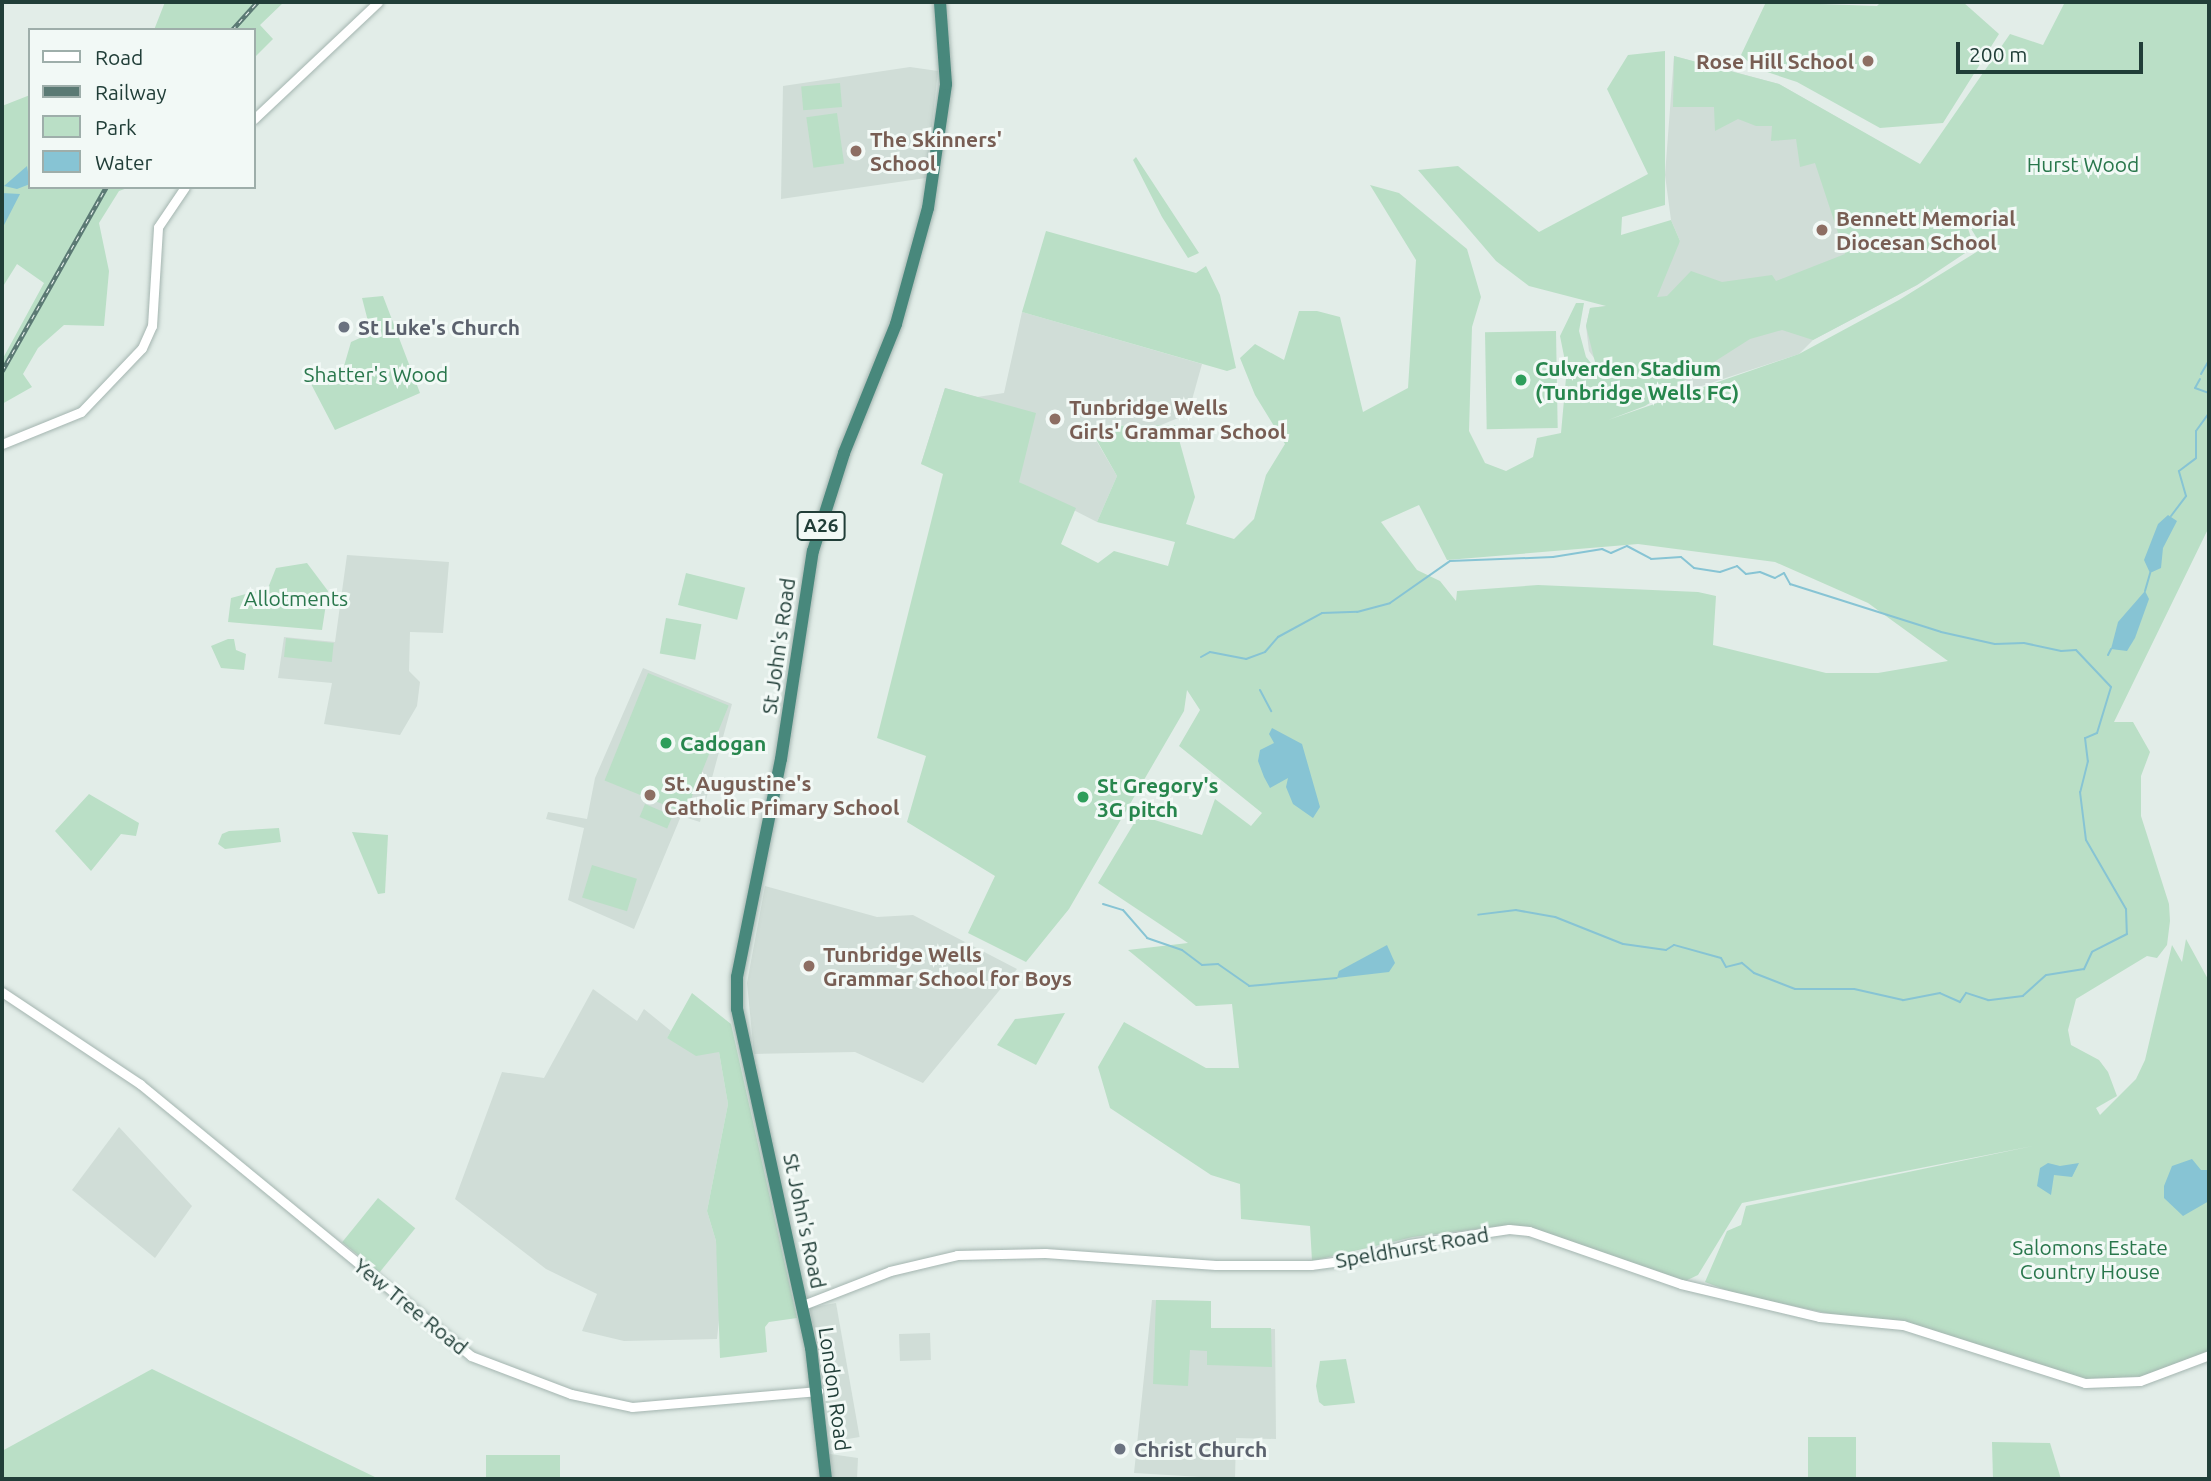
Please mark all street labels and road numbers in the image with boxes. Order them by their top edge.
road number: A26 [796,510,846,541]
street label: St John's Road [756,576,800,716]
street label: St John's Road [778,1151,832,1291]
street label: Speldhurst Road [1333,1221,1491,1273]
street label: Yew Tree Road [349,1252,473,1360]
street label: London Road [814,1325,856,1453]

